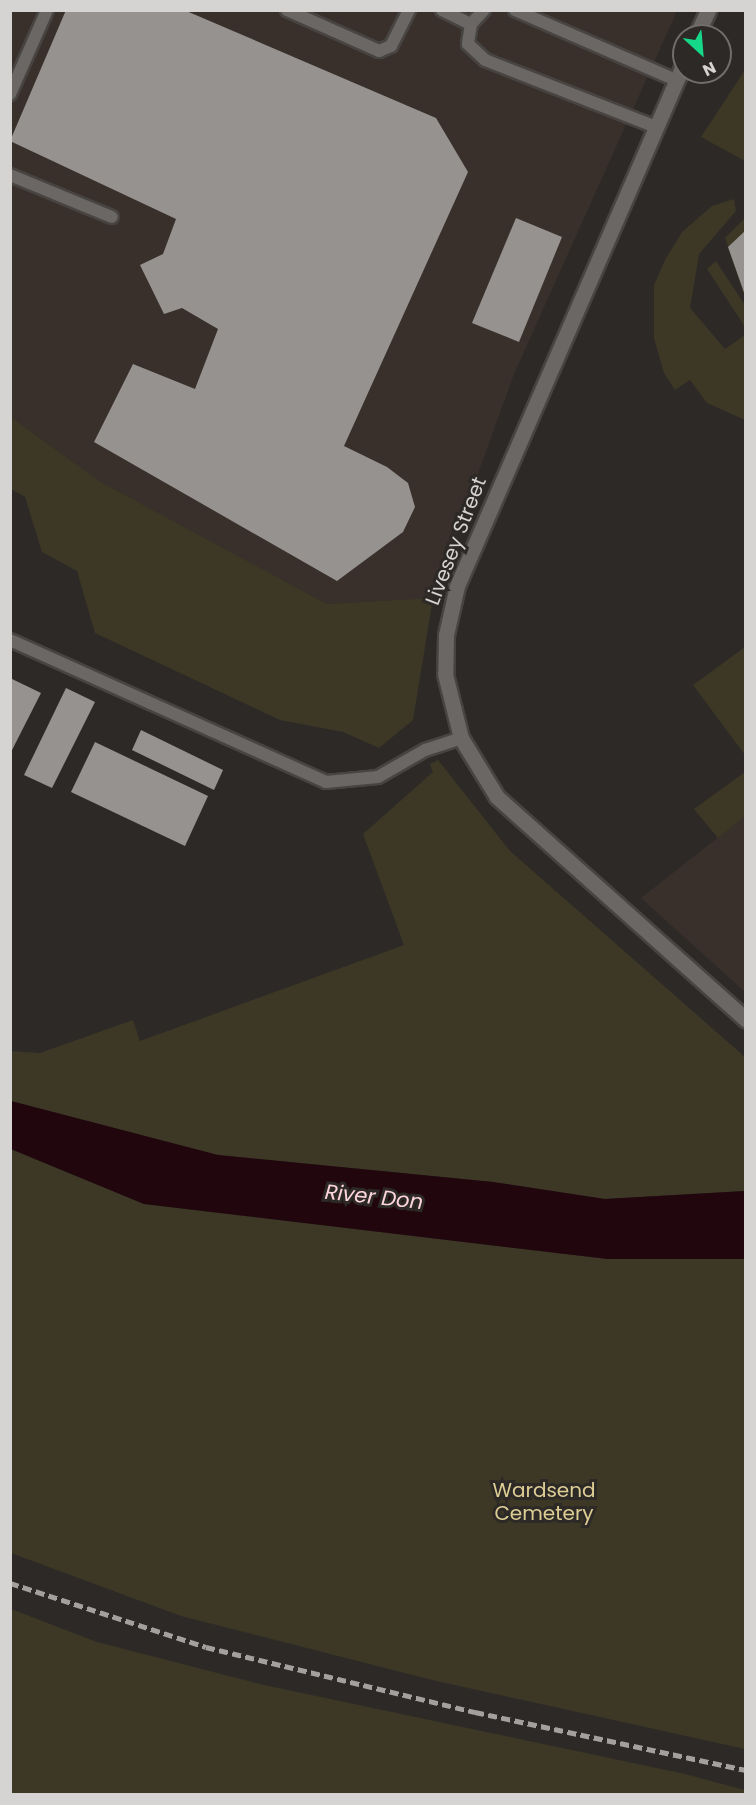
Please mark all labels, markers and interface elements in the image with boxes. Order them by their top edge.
north arrow [672,24,732,84]
text: N [699,56,720,82]
street label: Livesey Street [421,474,491,608]
water label: River Don [324,1179,424,1215]
park label: Wardsend Cemetery [492,1479,596,1526]

